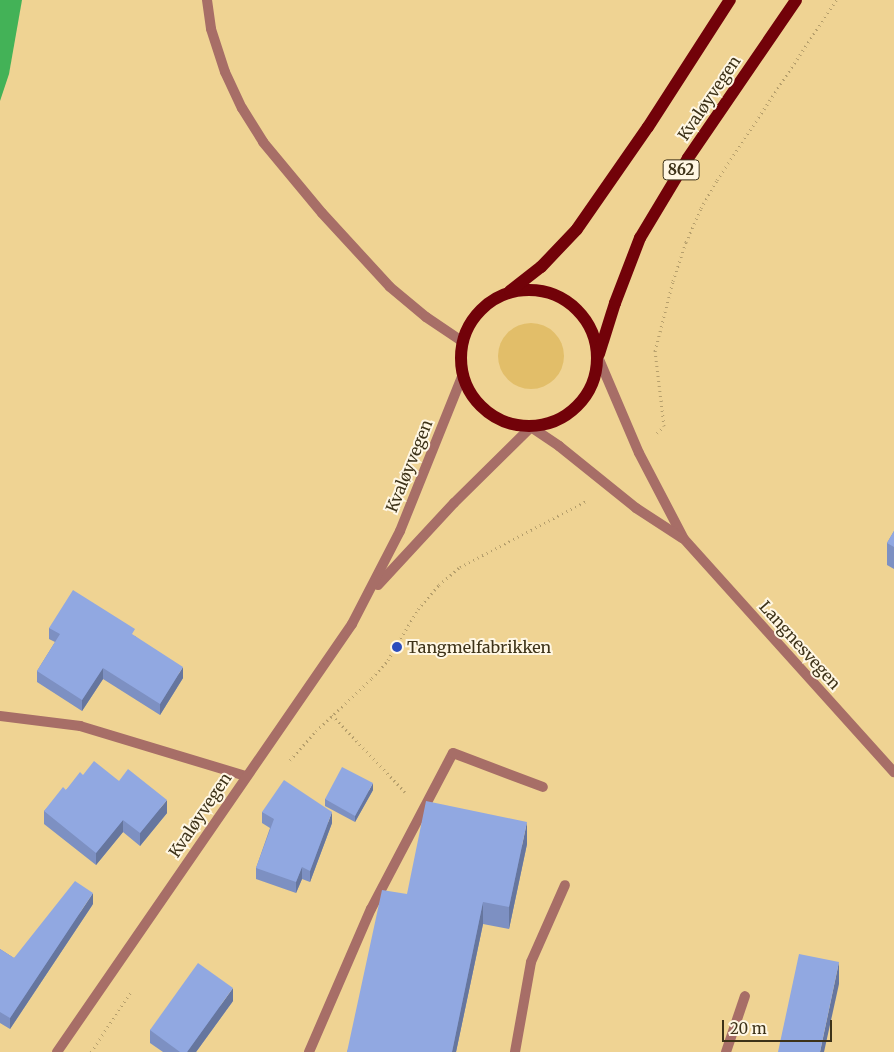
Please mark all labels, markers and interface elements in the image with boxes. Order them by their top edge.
street label: Kvaløyvegen [674,52,744,144]
road number: 862 [662,158,700,182]
street label: Kvaløyvegen [382,417,436,515]
street label: Langnesvegen [755,597,845,693]
place label: Tangmelfabrikken [407,637,551,657]
marker: Tangmelfabrikken [391,641,403,653]
street label: Kvaløyvegen [165,769,235,861]
scale bar [724,1010,834,1042]
text: 20 m [730,1019,767,1038]

